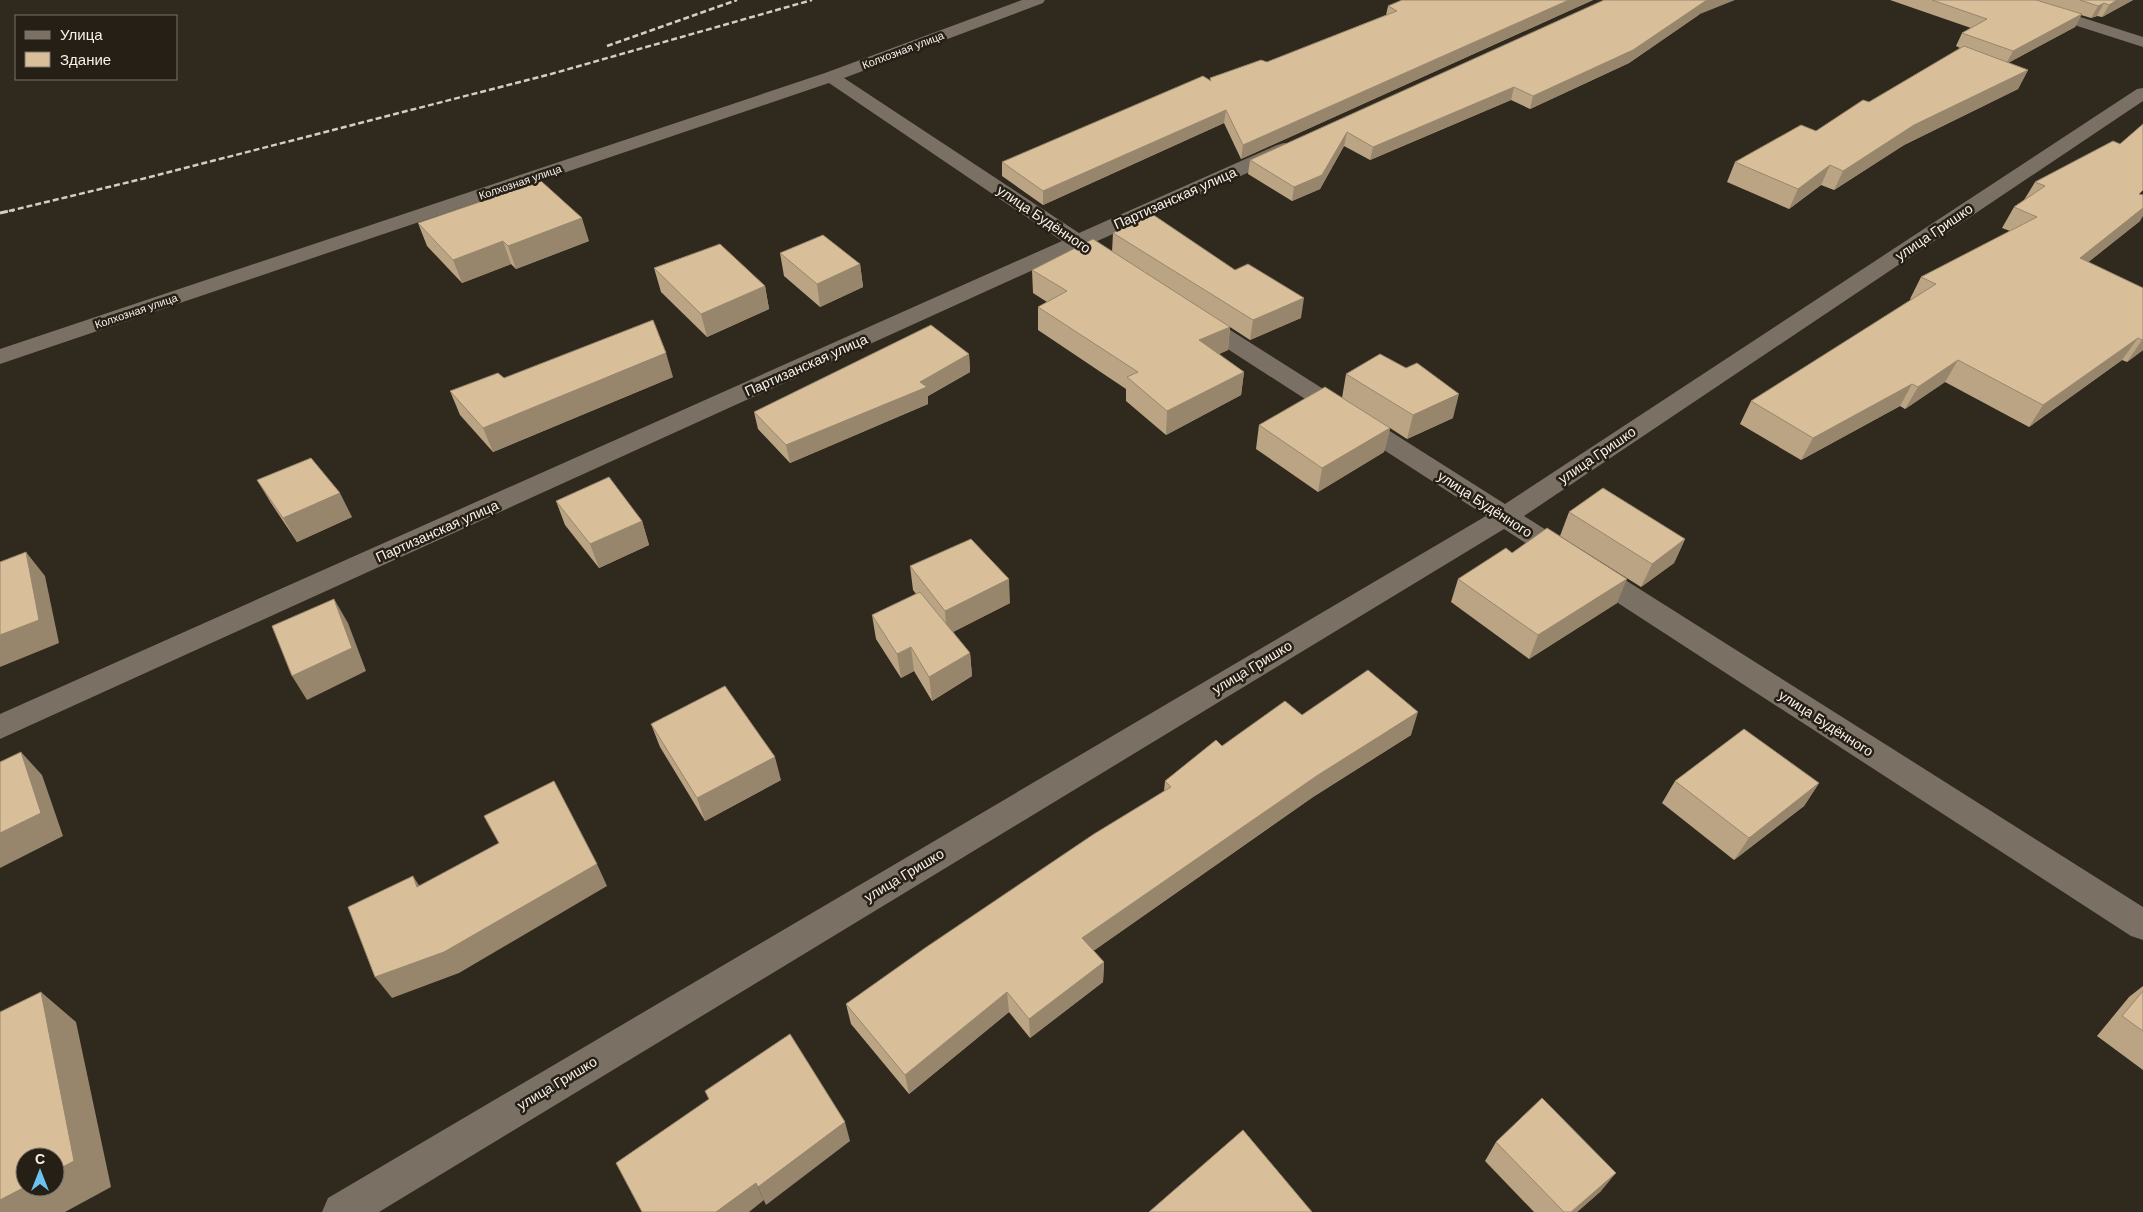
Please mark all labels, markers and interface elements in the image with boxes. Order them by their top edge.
legend [15,15,178,80]
text: Улица [60,25,103,45]
street label: Колхозная улица [860,28,947,72]
text: Здание [60,50,111,70]
street label: Колхозная улица [477,161,564,203]
street label: Партизанская улица [1111,163,1239,233]
street label: улица Будённого [994,181,1095,257]
street label: улица Гришко [1892,199,1976,265]
street label: Колхозная улица [93,290,180,332]
street label: Партизанская улица [742,330,870,400]
street label: улица Гришко [1555,422,1639,488]
street label: улица Будённого [1434,467,1536,541]
street label: Партизанская улица [373,496,501,566]
street label: улица Гришко [1209,636,1295,698]
street label: улица Будённого [1775,686,1877,760]
street label: улица Гришко [861,844,947,906]
street label: улица Гришко [514,1052,600,1114]
north arrow [15,1147,65,1197]
text: С [35,1150,45,1168]

